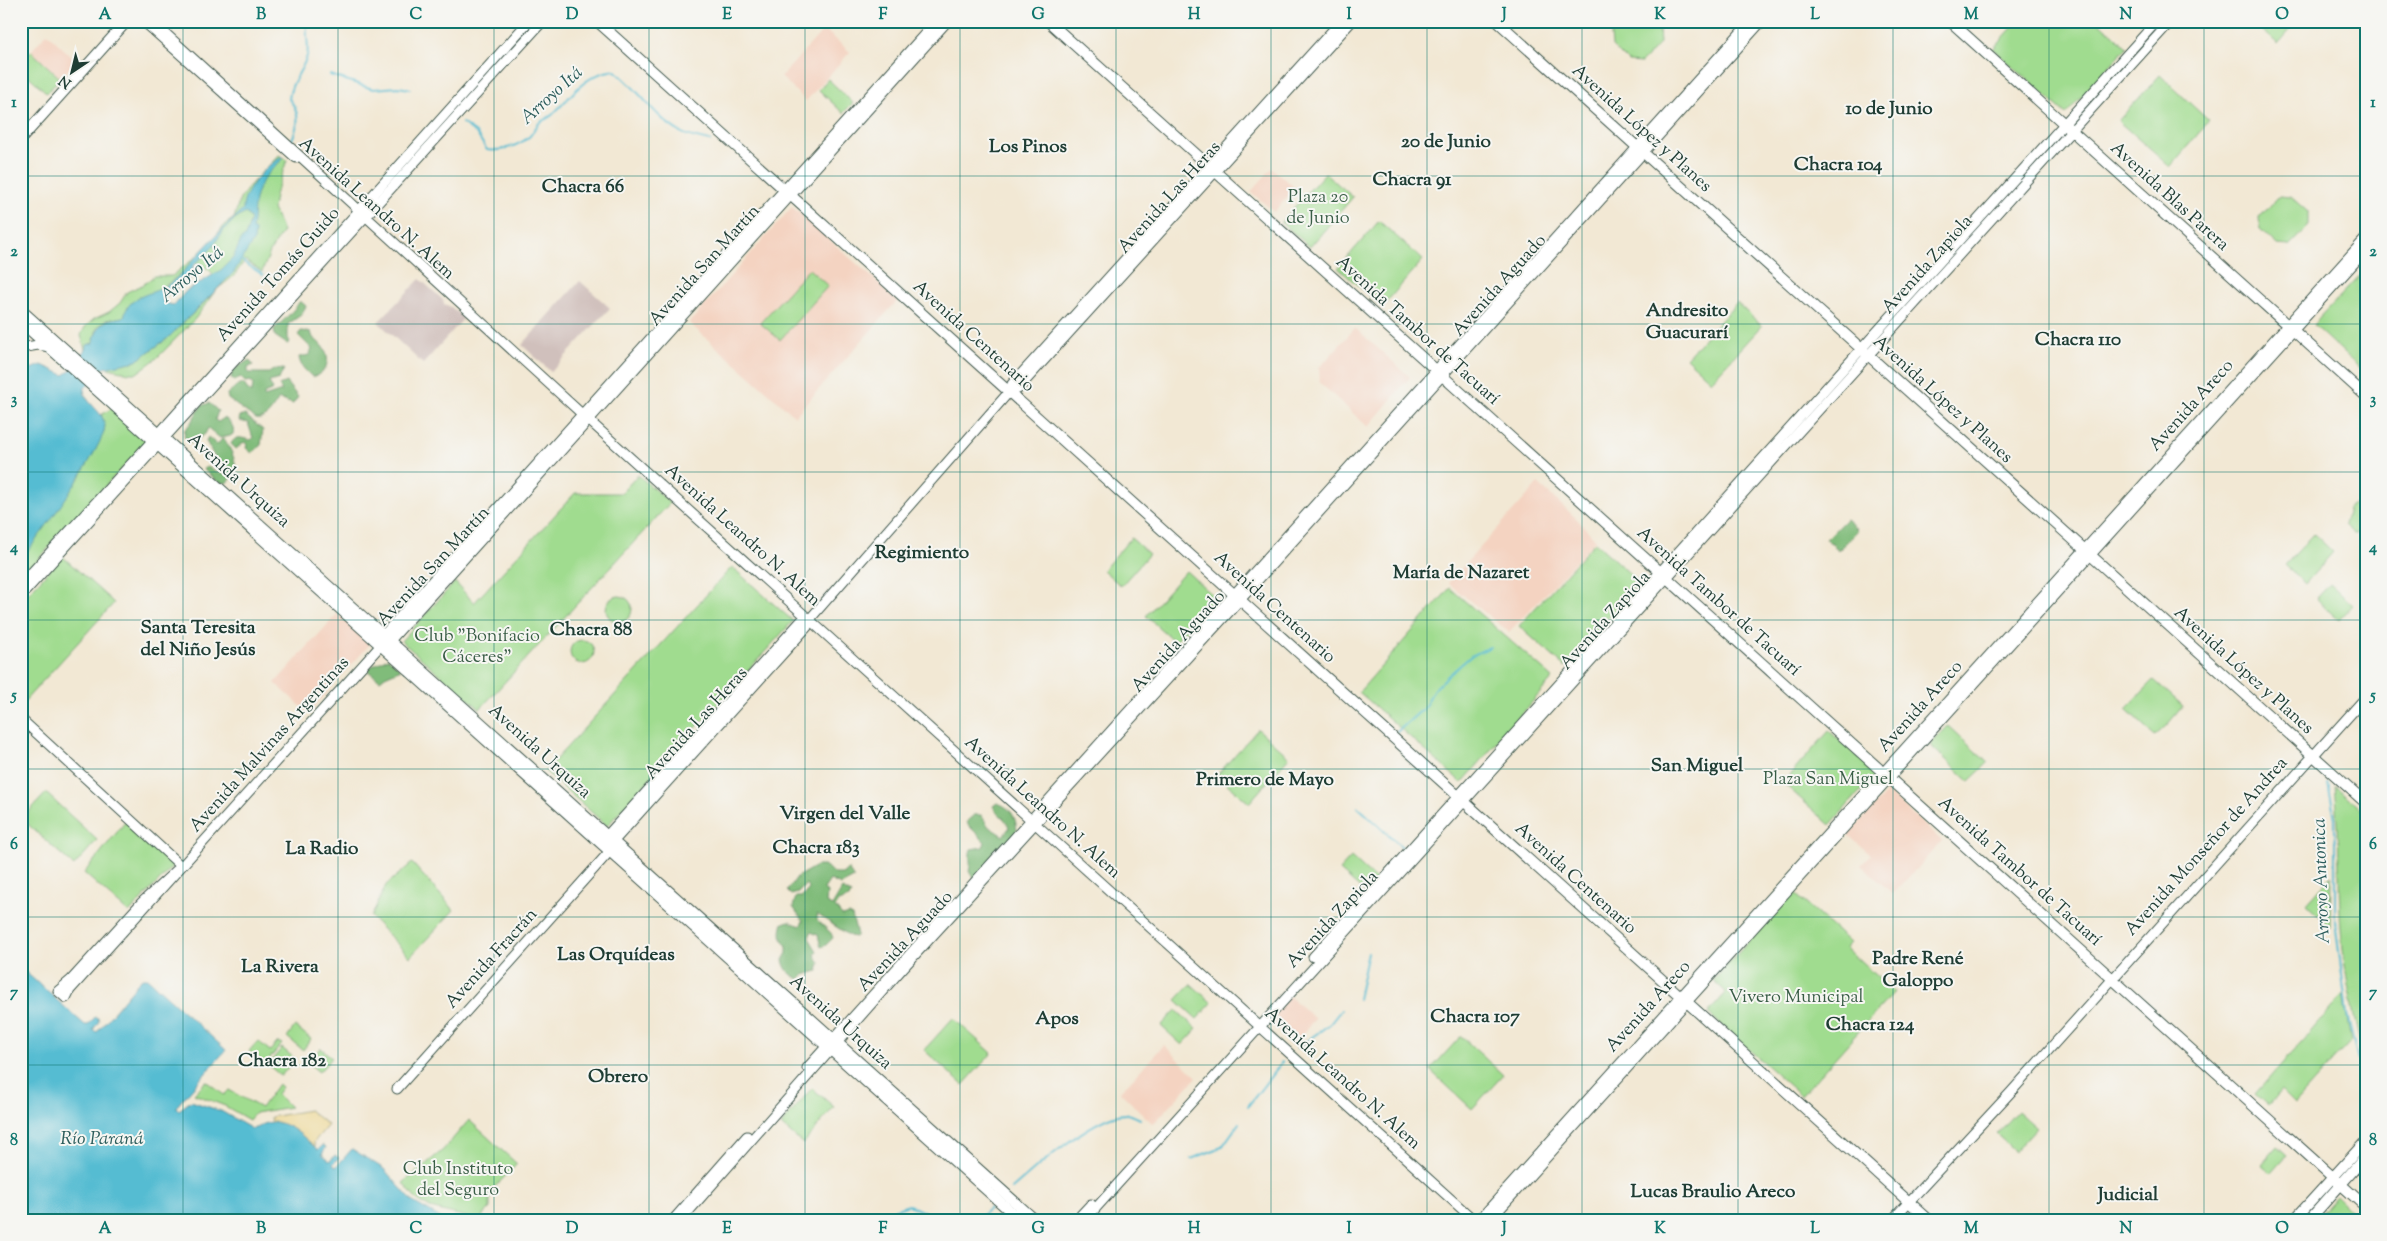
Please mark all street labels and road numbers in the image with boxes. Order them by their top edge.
street label: Avenida López y Planes [1565,59,1717,199]
street label: Avenida Leandro N. Alem [292,132,460,286]
street label: Avenida Las Heras [1112,136,1228,260]
street label: Avenida Blas Parera [2104,136,2234,258]
street label: Avenida San Martín [643,199,767,333]
street label: Avenida Tomás Guido [211,202,347,348]
street label: Avenida Zapiola [1876,210,1980,320]
street label: Avenida Aguado [1447,229,1553,343]
street label: Avenida Tambor de Tacuarí [1329,250,1505,412]
street label: Avenida Centenario [906,275,1040,399]
street label: Avenida López y Planes [1866,330,2018,470]
street label: Avenida Areco [2143,354,2241,458]
street label: Avenida Urquiza [181,428,295,534]
street label: Avenida Leandro N. Alem [658,459,826,613]
street label: Avenida San Martín [371,501,497,633]
street label: Avenida Tambor de Tacuarí [1630,521,1806,683]
street label: Avenida Centenario [1207,546,1341,670]
street label: Avenida Zapiola [1554,566,1658,676]
street label: Avenida Aguado [1126,585,1232,699]
street label: Avenida López y Planes [2167,601,2319,741]
street label: Avenida Malvinas Argentinas [184,651,356,839]
street label: Avenida Areco [1872,655,1970,759]
street label: Avenida Las Heras [639,662,755,786]
street label: Avenida Urquiza [482,699,596,805]
street label: Avenida Leandro N. Alem [958,731,1126,885]
street label: Avenida Monseñor de Andrea [2119,752,2295,942]
street label: Avenida Tambor de Tacuarí [1931,791,2107,953]
street label: Avenida Centenario [1508,817,1642,941]
street label: Avenida Zapiola [1281,865,1385,975]
street label: Avenida Aguado [852,885,960,998]
street label: Avenida Fracrán [440,903,544,1015]
street label: Avenida Areco [1600,955,1698,1059]
street label: Avenida Urquiza [783,970,897,1076]
street label: Avenida Leandro N. Alem [1258,1002,1426,1156]

